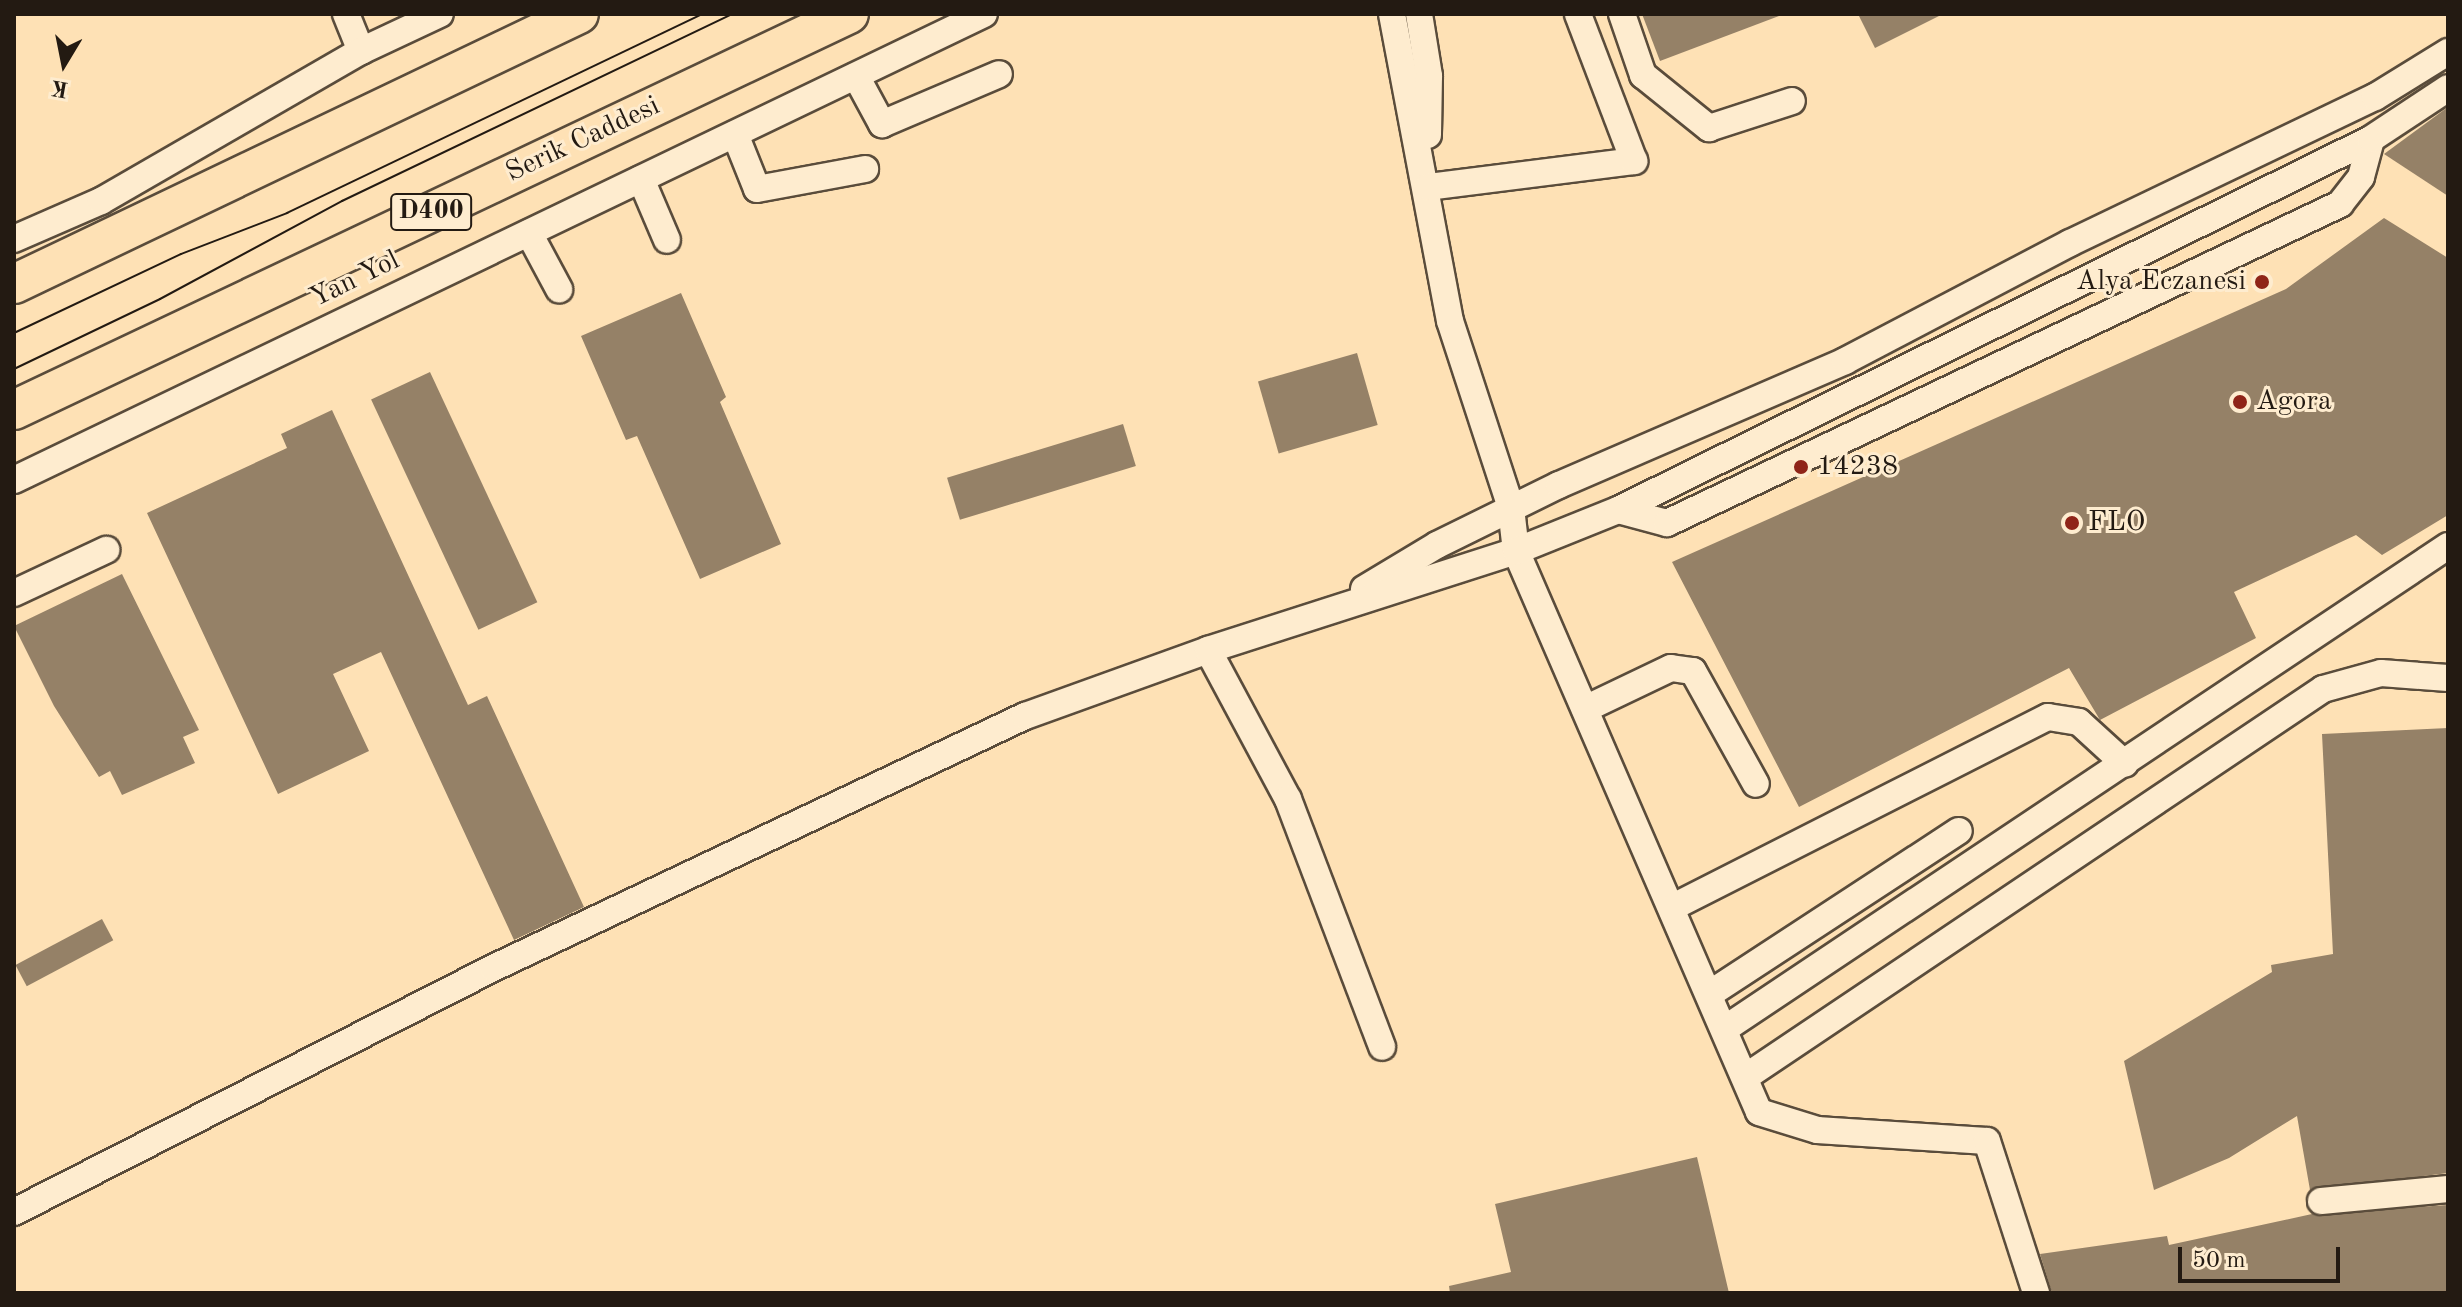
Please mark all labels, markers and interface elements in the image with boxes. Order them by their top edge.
north arrow [24,24,104,104]
text: K [50,75,70,100]
street label: Serik Caddesi [501,90,665,190]
road number: D400 [389,190,473,234]
street label: Yan Yol [305,244,405,316]
place label: Alya Eczanesi [2076,265,2246,299]
marker: Alya Eczanesi [2253,273,2271,291]
place label: Agora [2256,385,2332,419]
marker: Agora [2231,393,2249,411]
place label: 14238 [1817,450,1898,484]
marker: 14238 [1792,458,1810,476]
place label: FLO [2088,506,2145,540]
marker: FLO [2063,514,2081,532]
scale bar [2182,1231,2344,1281]
text: 50 m [2192,1249,2246,1273]

